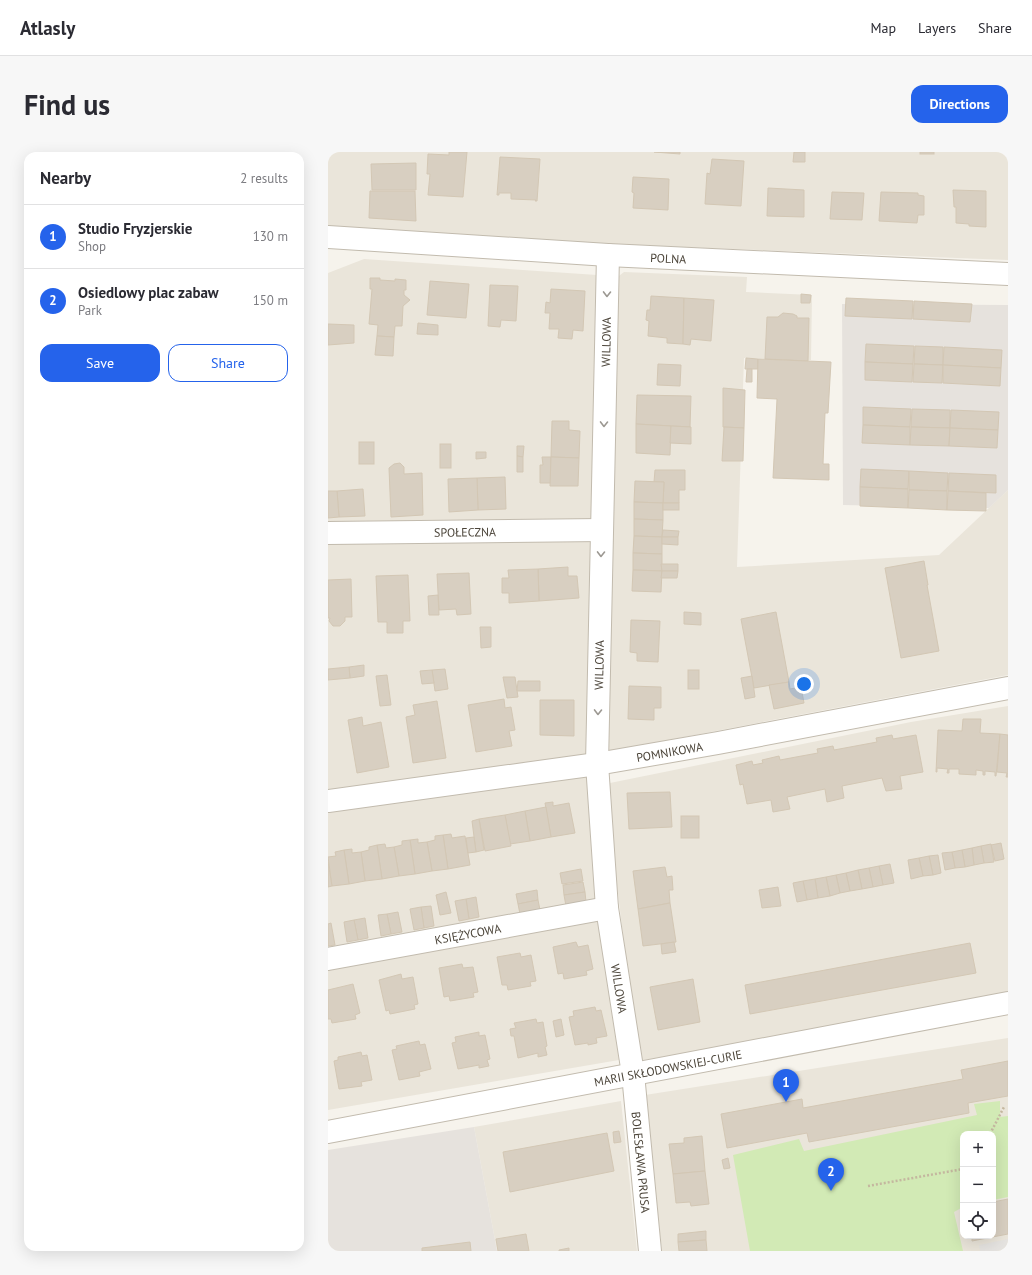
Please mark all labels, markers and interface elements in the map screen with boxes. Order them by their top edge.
text: Atlasly [20,16,75,40]
text: Map [870,19,896,37]
text: Layers [918,19,956,37]
text: Share [978,19,1012,37]
button: Directions [911,85,1008,123]
text: Find us [24,86,110,123]
text: Nearby [40,167,91,189]
text: 2 results [240,170,288,187]
text: Studio Fryzjerskie [78,219,192,238]
text: 1 [49,228,57,245]
text: 130 m [253,228,288,245]
text: Shop [78,238,106,255]
street label: POLNA [650,250,687,266]
text: Osiedlowy plac zabaw [78,283,219,302]
one-way arrow [603,291,611,297]
text: 2 [49,292,57,309]
text: 150 m [253,292,288,309]
text: Park [78,302,102,319]
street label: WILLOWA [598,317,614,367]
button: Save [40,344,160,382]
button: Share [168,344,288,382]
one-way arrow [600,421,608,427]
street label: SPOŁECZNA [434,524,496,539]
one-way arrow [597,551,605,557]
street label: WILLOWA [591,640,607,690]
your location [794,674,814,694]
one-way arrow [594,709,602,715]
street label: POMNIKOWA [635,738,704,765]
street label: KSIĘŻYCOWA [433,920,502,947]
street label: WILLOWA [608,963,631,1014]
street label: MARII SKŁODOWSKIEJ-CURIE [593,1046,743,1089]
pin: 1 [773,1069,799,1102]
street label: BOLESŁAWA PRUSA [629,1111,654,1213]
map controls [960,1131,996,1239]
button: + [960,1131,996,1167]
pin: 2 [818,1158,844,1191]
button: − [960,1167,996,1203]
button: locate [960,1203,996,1239]

